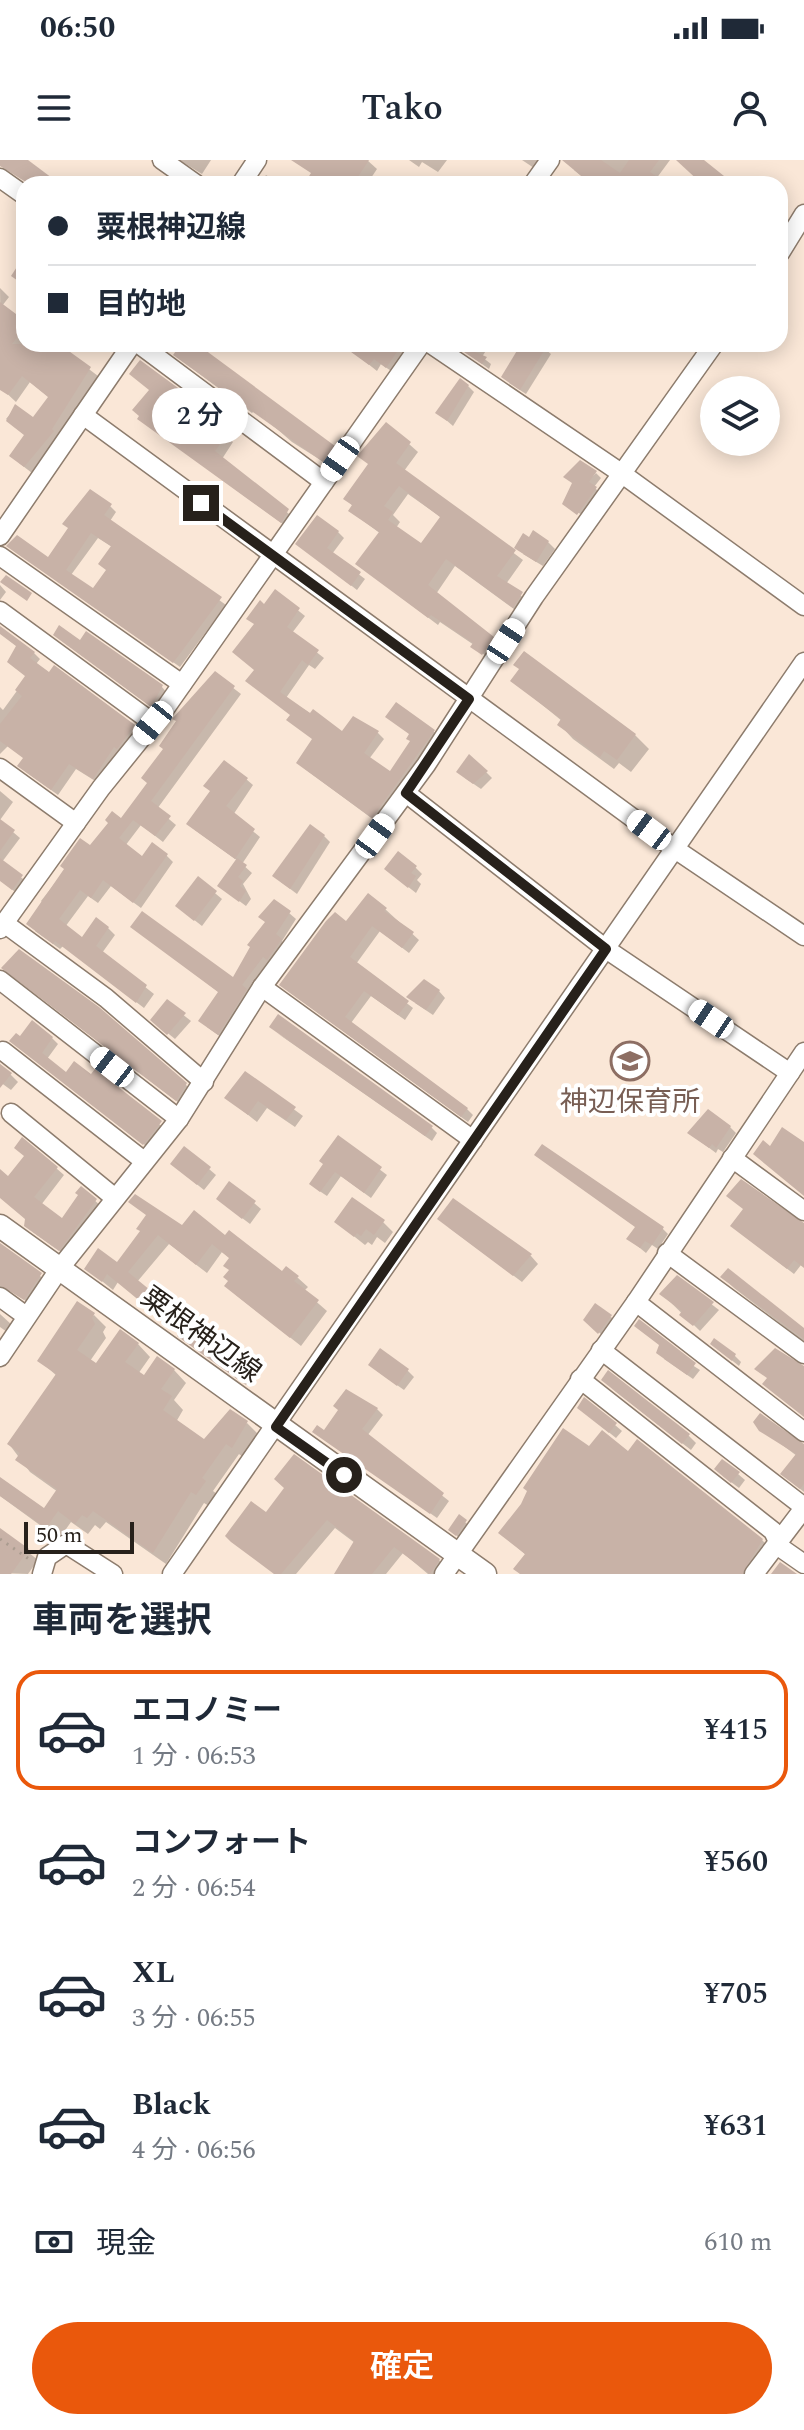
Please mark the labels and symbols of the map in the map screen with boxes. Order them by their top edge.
callout: 2 分 [153,387,249,443]
car [316,432,364,486]
route end [183,485,219,521]
car [483,614,529,668]
car [129,697,177,749]
car [623,806,675,854]
car [351,810,399,862]
car [684,996,738,1042]
school or university icon: 神辺保育所 [609,1040,651,1082]
car [86,1043,138,1091]
place label: 神辺保育所 [560,1081,700,1124]
street label: 粟根神辺線 [132,1276,270,1394]
route start [326,1457,362,1493]
scale bar [24,1518,134,1554]

